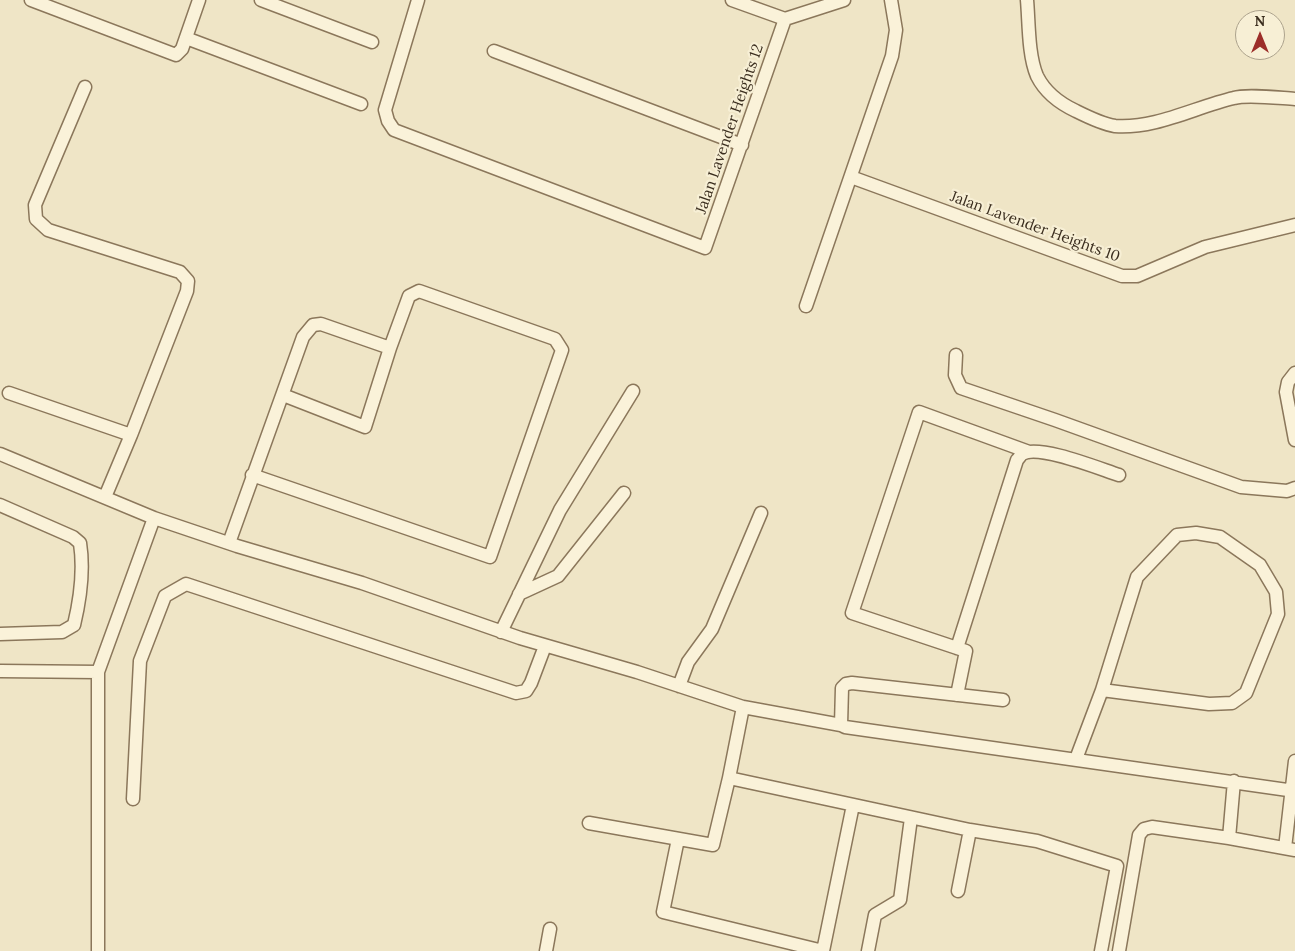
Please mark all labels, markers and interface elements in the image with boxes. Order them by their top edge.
north arrow [1235,10,1285,60]
text: N [1255,12,1265,30]
street label: Jalan Lavender Heights 12 [692,42,768,216]
street label: Jalan Lavender Heights 10 [948,188,1122,266]

